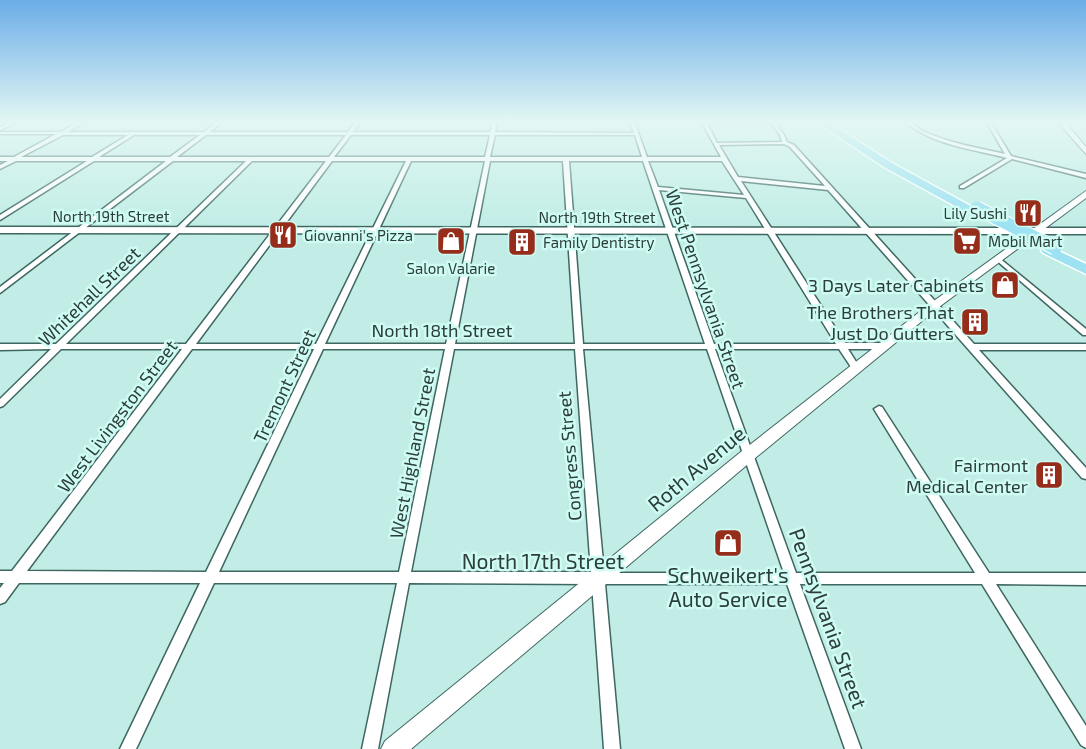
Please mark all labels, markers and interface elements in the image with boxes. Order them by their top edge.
street label: West Pennsylvania Street [662,186,751,392]
restaurant icon: Lily Sushi [1012,197,1044,229]
place label: Lily Sushi [943,204,1007,222]
street label: North 19th Street [53,207,170,225]
street label: North 19th Street [539,208,656,226]
restaurant icon: Giovanni's Pizza [267,219,299,251]
shop icon: Salon Valarie [435,225,467,257]
supermarket icon: Mobil Mart [951,225,983,257]
place label: Giovanni's Pizza [304,226,413,244]
building icon: Family Dentistry [506,226,538,258]
place label: Mobil Mart [988,232,1063,250]
place label: Family Dentistry [543,233,654,251]
street label: Whitehall Street [33,242,145,350]
place label: Salon Valarie [407,259,495,277]
shop icon: 3 Days Later Cabinets [989,269,1021,301]
place label: 3 Days Later Cabinets [808,274,984,296]
place label: The Brothers That Just Do Gutters [806,301,954,344]
building icon: The Brothers That Just Do Gutters [959,306,991,338]
street label: North 18th Street [372,319,513,341]
street label: Tremont Street [248,326,320,446]
street label: West Livingston Street [52,335,182,497]
street label: West Highland Street [385,366,439,540]
street label: Congress Street [552,390,586,522]
street label: Roth Avenue [642,420,750,516]
place label: Fairmont Medical Center [906,454,1028,497]
building icon: Fairmont Medical Center [1033,459,1065,491]
street label: Pennsylvania Street [785,524,873,712]
shop icon: Schweikert's Auto Service [712,527,744,559]
street label: North 17th Street [462,548,624,573]
place label: Schweikert's Auto Service [667,562,789,611]

